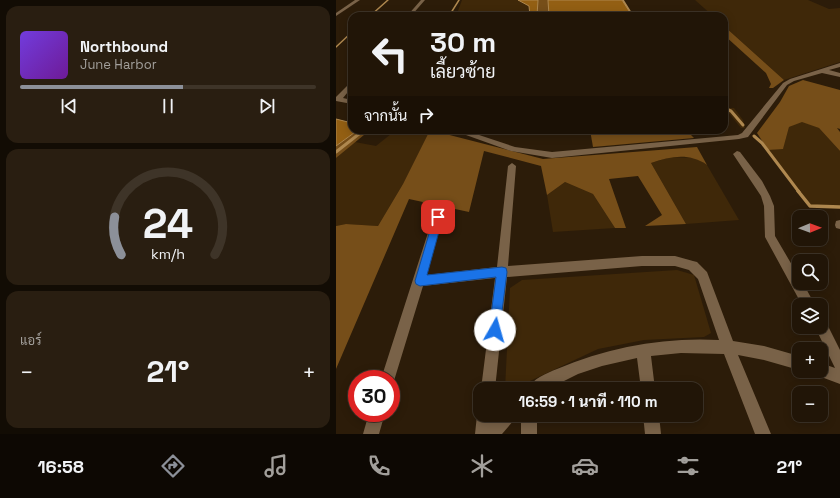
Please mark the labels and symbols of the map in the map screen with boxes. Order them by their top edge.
pin [421,200,455,234]
north arrow [792,210,828,246]
position arrow [474,309,516,351]
speed limit sign: 30 [348,370,400,422]

